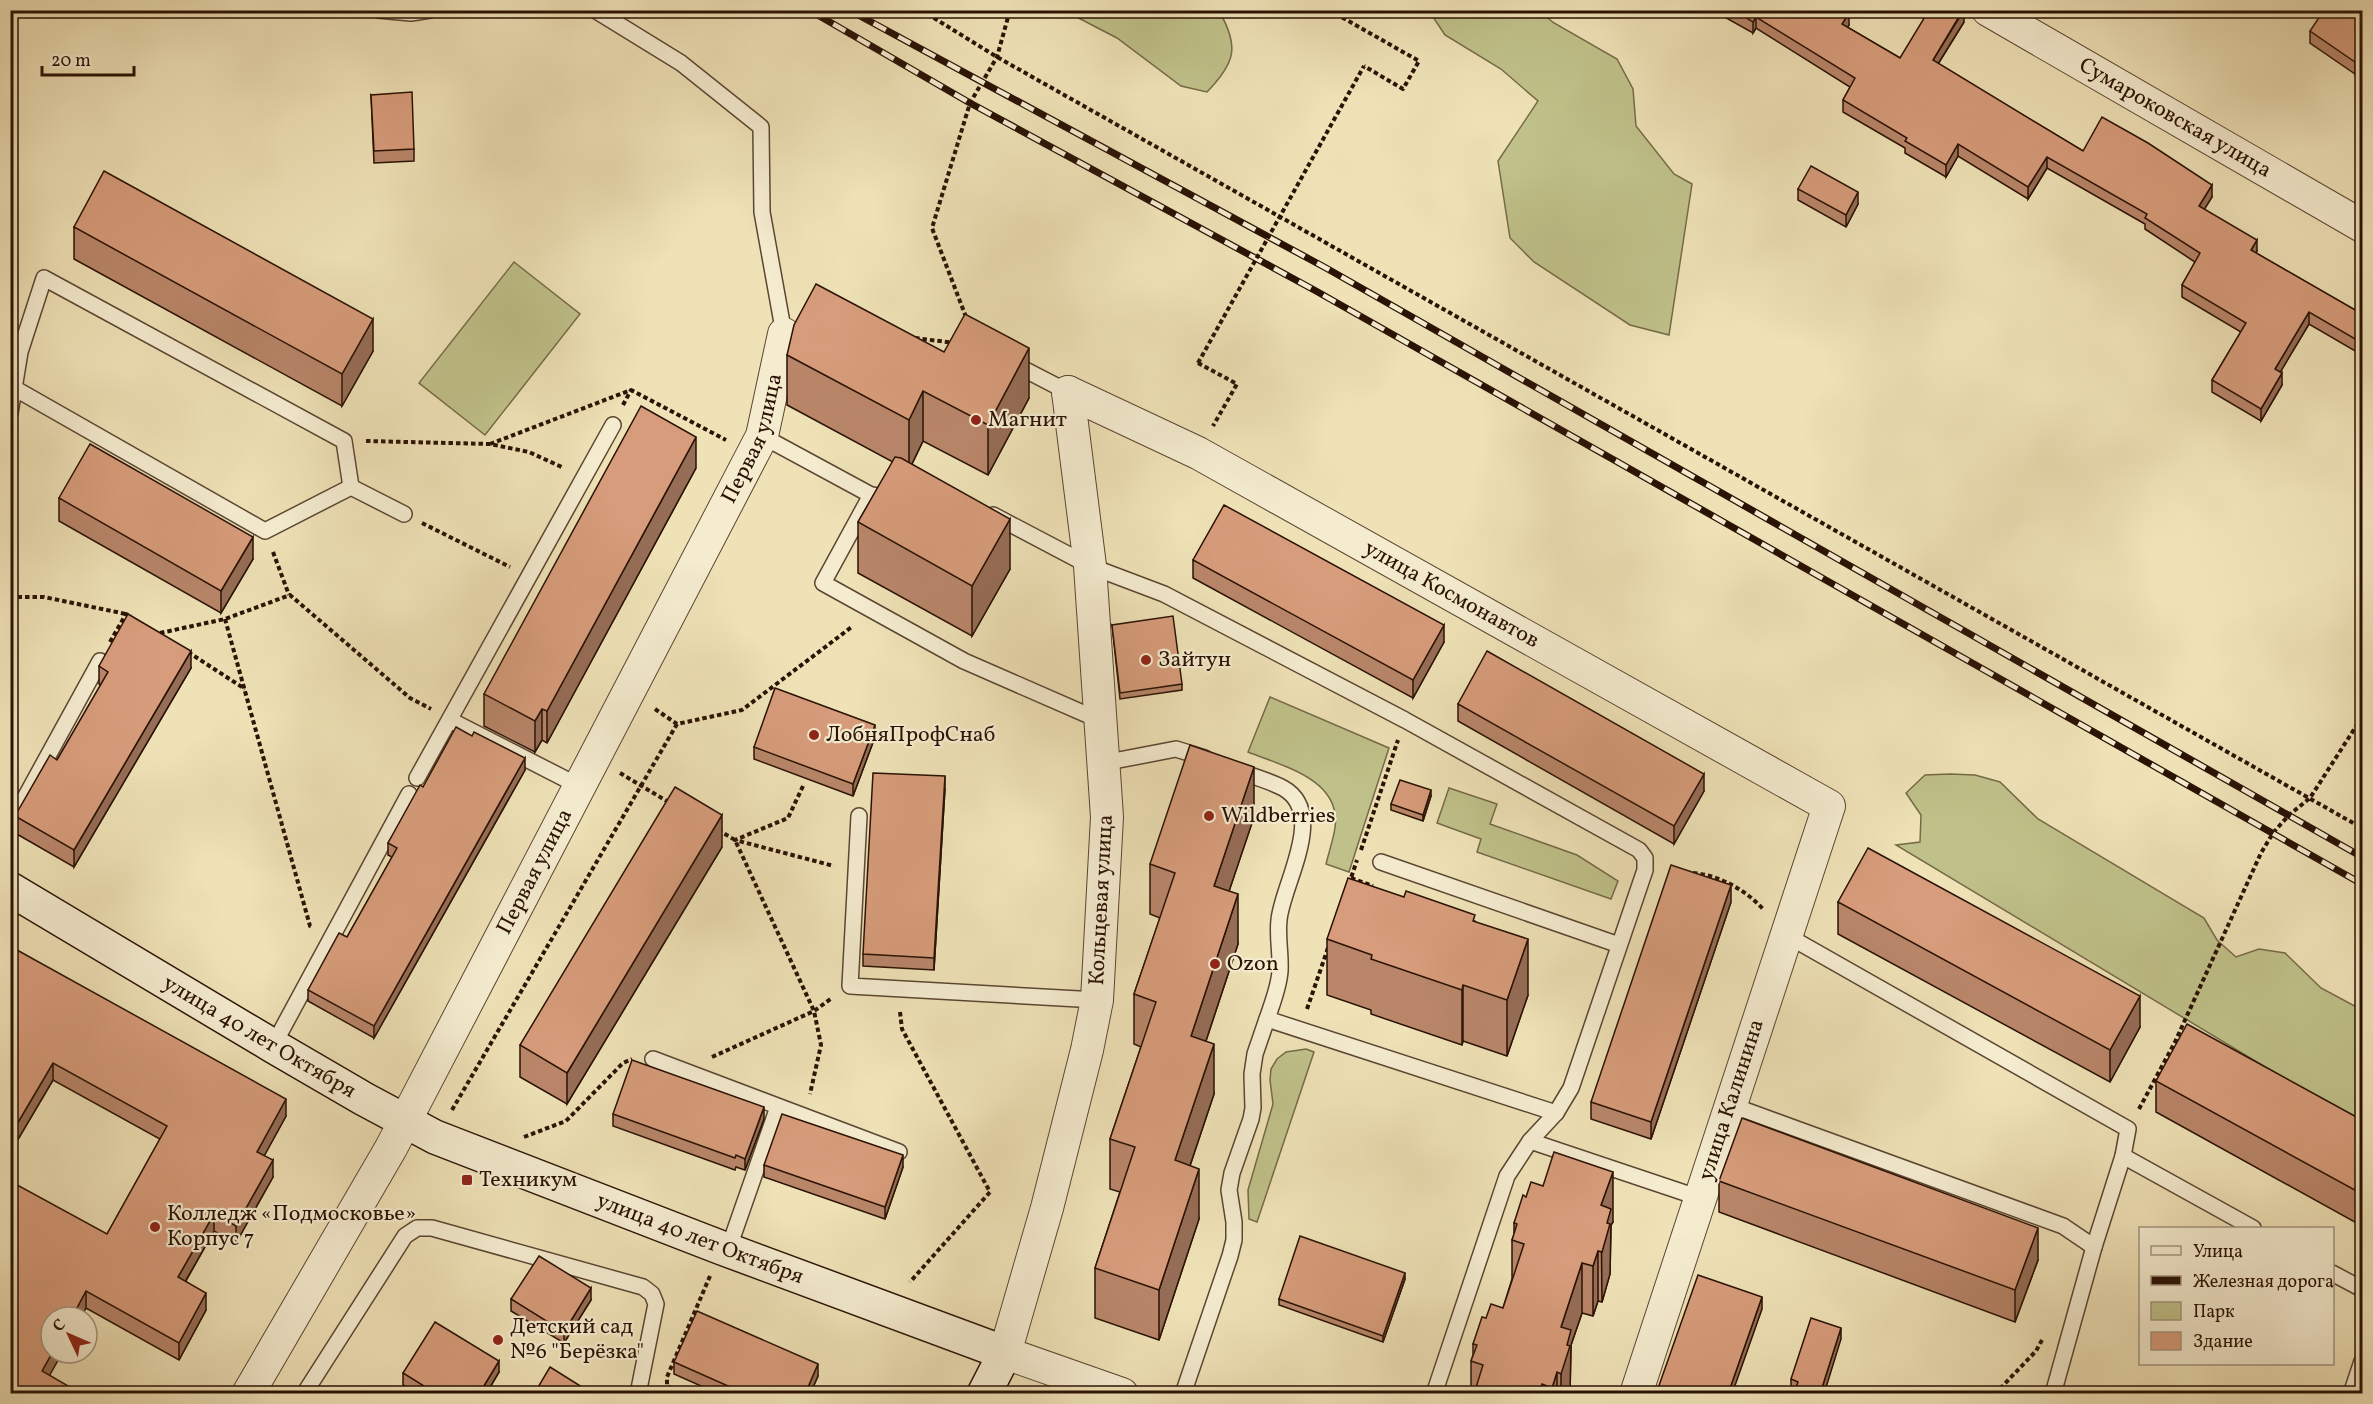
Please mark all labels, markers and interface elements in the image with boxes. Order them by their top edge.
scale bar [42,39,134,77]
text: 20 m [51,49,91,74]
street label: Сумароковская улица [2073,50,2277,186]
street label: Первая улица [714,371,791,509]
place label: Магнит [988,405,1067,436]
marker: Магнит [969,413,983,427]
street label: улица Космонавтов [1358,533,1545,656]
place label: Зайтун [1158,645,1231,676]
marker: Зайтун [1139,653,1153,667]
place label: ЛобняПрофСнаб [826,720,995,751]
marker: ЛобняПрофСнаб [807,728,821,742]
place label: Wildberries [1221,801,1335,832]
street label: Первая улица [489,803,581,940]
marker: Wildberries [1202,809,1216,823]
street label: Кольцевая улица [1082,814,1122,986]
place label: Ozon [1227,949,1279,980]
marker: Ozon [1208,957,1222,971]
street label: улица 40 лет Октября [157,968,362,1106]
street label: улица Калинина [1691,1015,1773,1185]
place label: Техникум [479,1165,577,1196]
marker: Техникум [460,1173,474,1187]
street label: улица 40 лет Октября [592,1185,808,1292]
place label: Колледж «Подмосковье» Корпус 7 [167,1199,416,1255]
marker: Колледж «Подмосковье» Корпус 7 [148,1220,162,1234]
legend [2139,1227,2334,1365]
text: Улица [2193,1240,2243,1265]
text: Железная дорога [2193,1270,2334,1295]
text: Парк [2193,1300,2235,1325]
north arrow [39,1305,99,1365]
place label: Детский сад №6 "Берёзка" [510,1312,644,1368]
text: С [48,1315,71,1337]
text: Здание [2193,1330,2253,1355]
marker: Детский сад №6 "Берёзка" [491,1333,505,1347]

